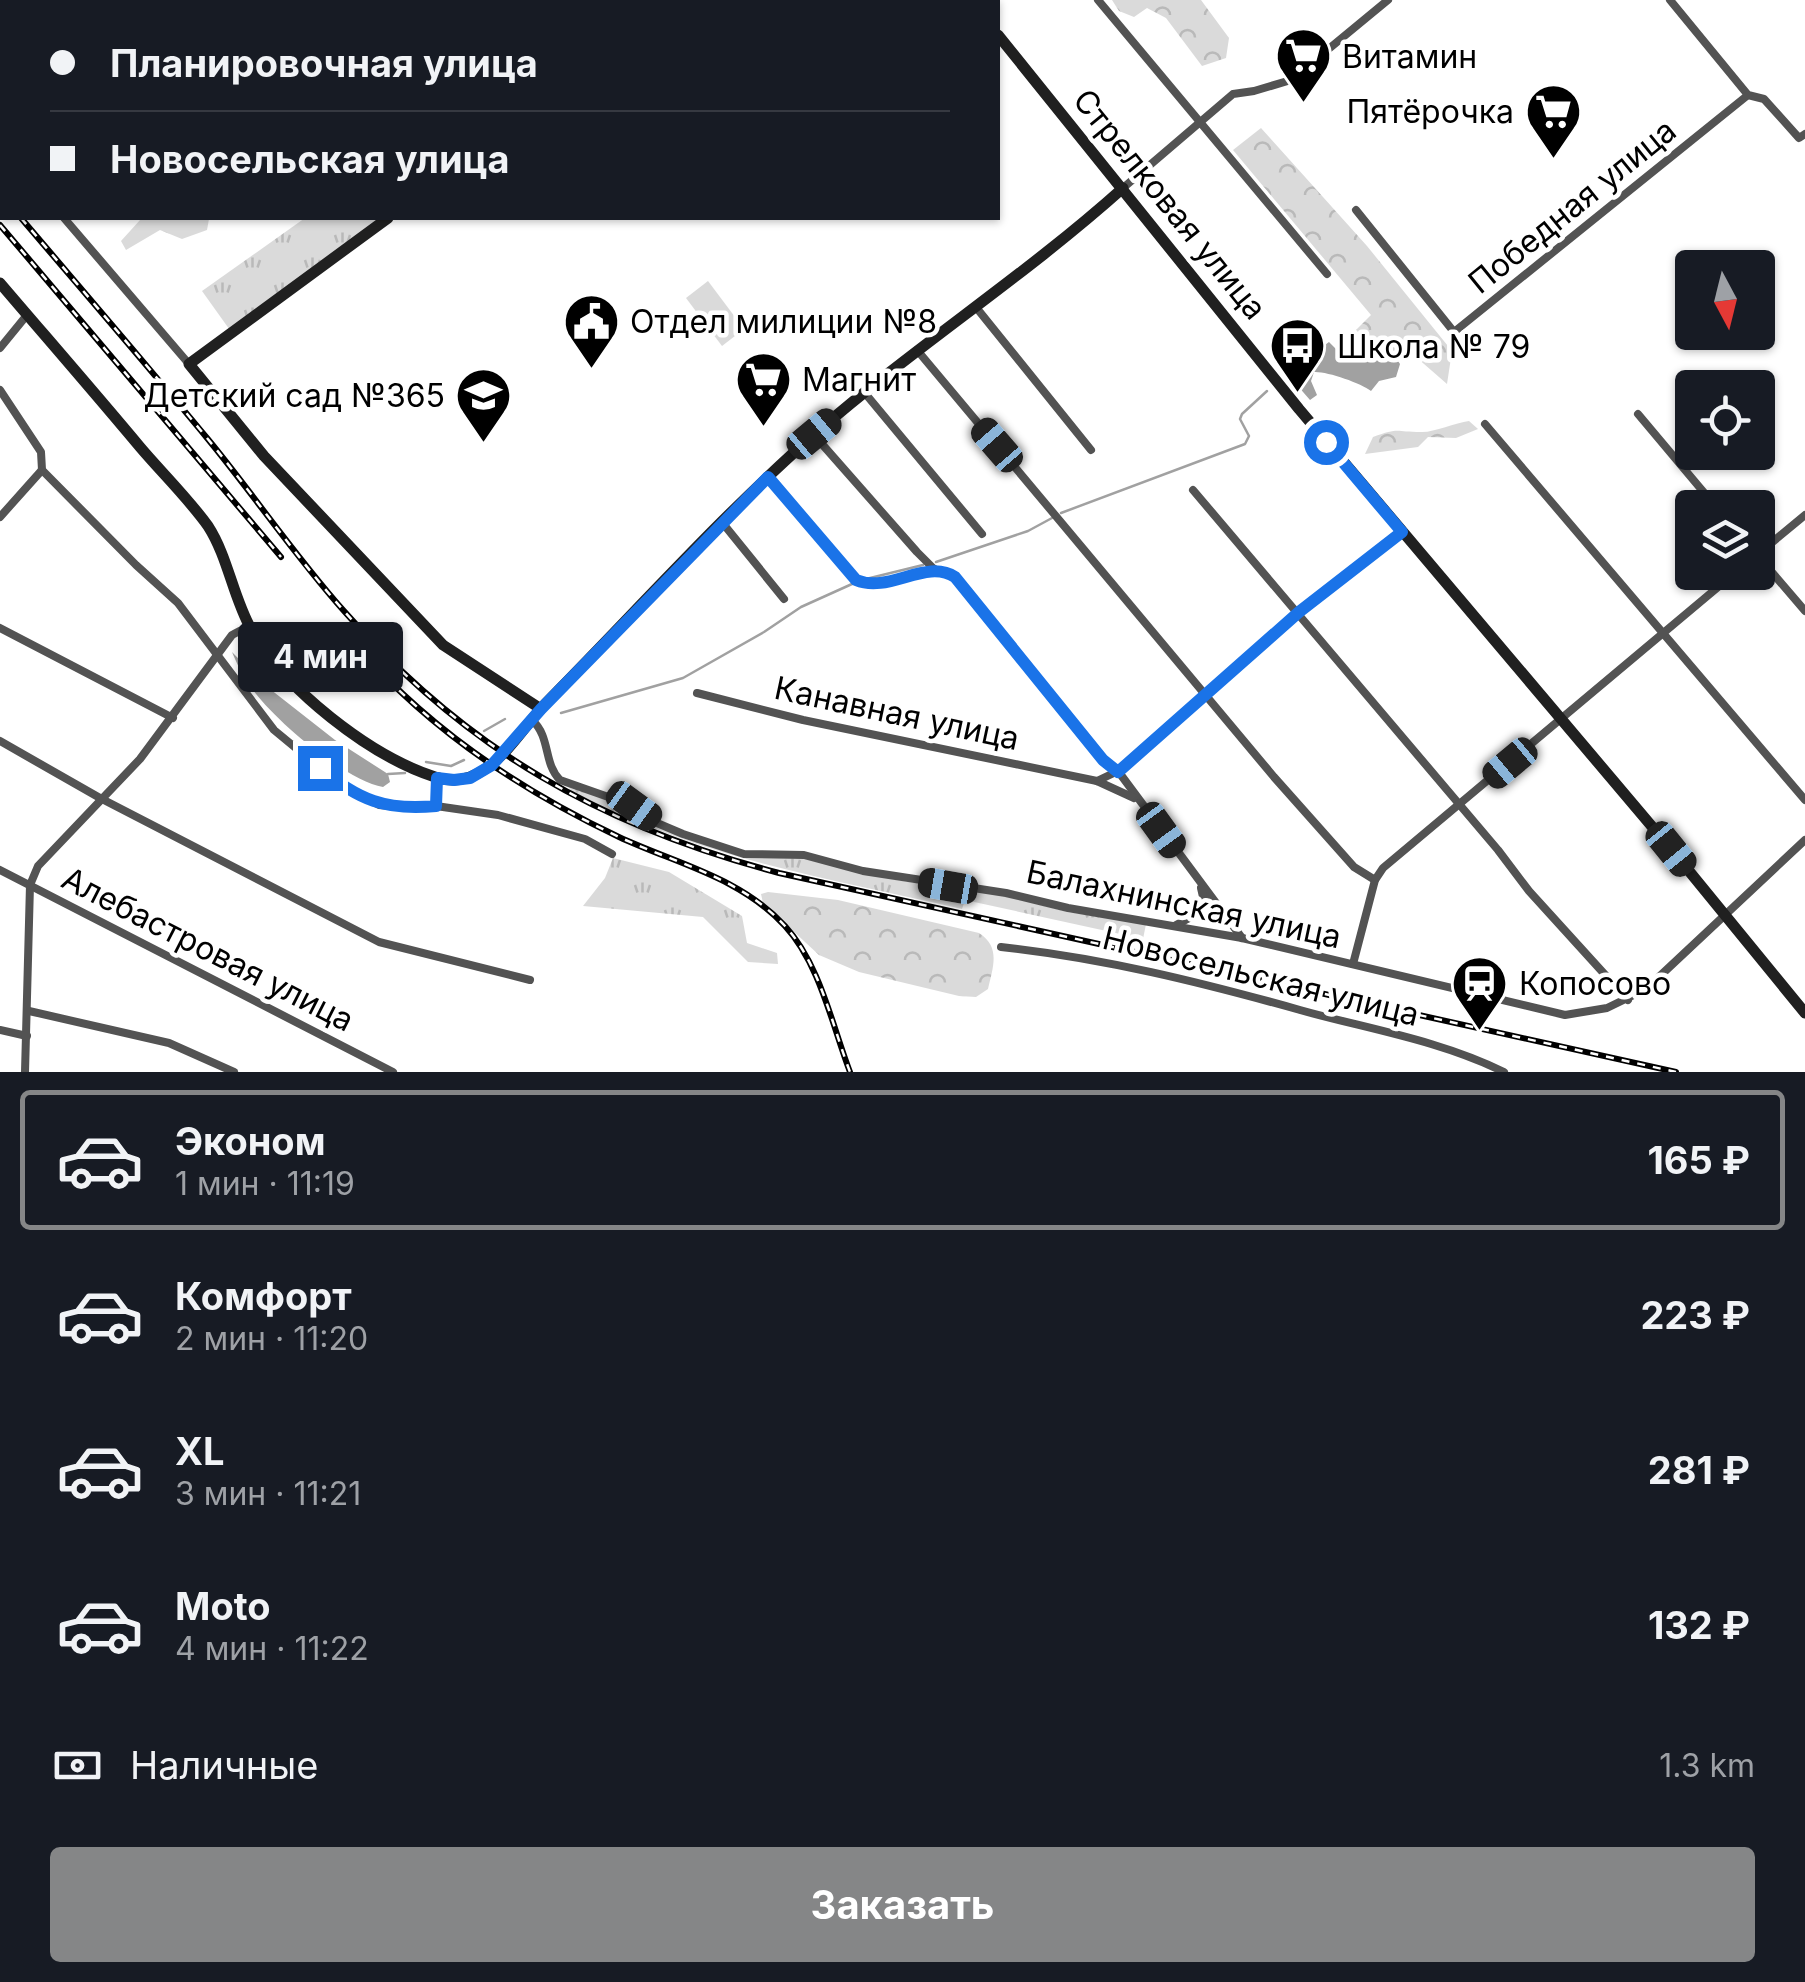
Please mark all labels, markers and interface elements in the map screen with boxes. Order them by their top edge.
supermarket icon: Витамин [1273,26,1333,105]
place label: Витамин [1342,37,1477,76]
text: Планировочная улица [110,40,538,86]
street label: Стрелковая улица [1065,81,1275,327]
supermarket icon: Пятёрочка [1523,81,1583,160]
place label: Пятёрочка [1347,92,1514,131]
street label: Победная улица [1461,111,1683,301]
text: Новосельская улица [110,136,510,182]
north arrow [1675,250,1775,350]
map controls [1675,250,1775,590]
public building icon: Отдел милиции №8 [561,291,621,370]
place label: Отдел милиции №8 [630,302,937,341]
bus stop icon: Школа № 79 [1268,316,1328,395]
place label: Школа № 79 [1337,327,1530,366]
supermarket icon: Магнит [733,349,793,428]
place label: Магнит [802,360,916,399]
school or university icon: Детский сад №365 [454,365,514,444]
button: locate [1675,370,1775,470]
place label: Детский сад №365 [144,376,445,415]
car [781,403,847,465]
car [966,413,1028,477]
route start [1304,420,1349,465]
button: layers [1675,490,1775,590]
callout: 4 мин [238,623,402,693]
text: 4 мин [273,637,368,676]
street label: Канавная улица [771,668,1023,758]
car [1477,732,1543,794]
route end [298,746,343,791]
car [601,776,667,836]
car [1131,797,1191,863]
car [1640,816,1702,882]
street label: Балахнинская улица [1023,852,1345,956]
street label: Алебастровая улица [56,858,360,1040]
car [916,866,980,906]
street label: Новосельская улица [1099,918,1423,1034]
station icon: Копосово [1450,953,1510,1032]
place label: Копосово [1519,964,1671,1003]
icon: car [55,1115,145,1205]
text: Эконом [175,1118,326,1164]
text: 165 ₽ [1647,1137,1750,1183]
text: 1 мин · 11:19 [175,1164,355,1203]
icon: car [55,1270,145,1360]
text: Комфорт [175,1273,352,1319]
text: 223 ₽ [1640,1292,1750,1338]
text: 2 мин · 11:20 [175,1319,368,1358]
icon: car [55,1425,145,1515]
text: XL [175,1428,225,1474]
text: 281 ₽ [1648,1447,1750,1493]
text: 3 мин · 11:21 [175,1474,361,1513]
icon: car [55,1580,145,1670]
text: Moto [175,1583,271,1629]
text: 132 ₽ [1648,1602,1750,1648]
text: 4 мин · 11:22 [175,1629,369,1668]
icon: cash [50,1738,105,1793]
text: Наличные [130,1742,318,1788]
text: 1.3 km [1659,1746,1755,1785]
button: Заказать [50,1847,1755,1962]

